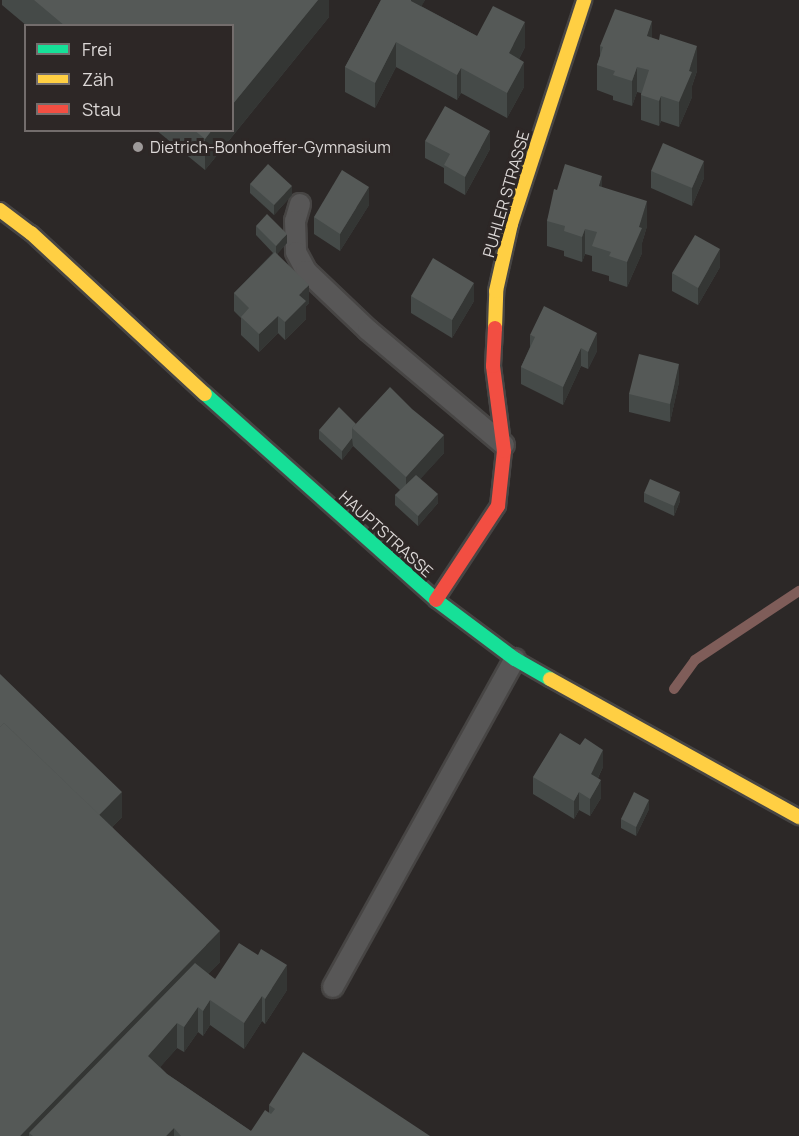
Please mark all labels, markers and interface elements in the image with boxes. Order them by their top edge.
legend [24,24,234,132]
text: Frei [82,37,112,61]
text: Zäh [82,67,114,91]
text: Stau [82,97,121,121]
street label: PUHLER STRASSE [479,128,533,260]
place label: Dietrich-Bonhoeffer-Gymnasium [150,137,391,157]
marker: Dietrich-Bonhoeffer-Gymnasium [131,140,145,154]
street label: HAUPTSTRASSE [335,487,437,581]

